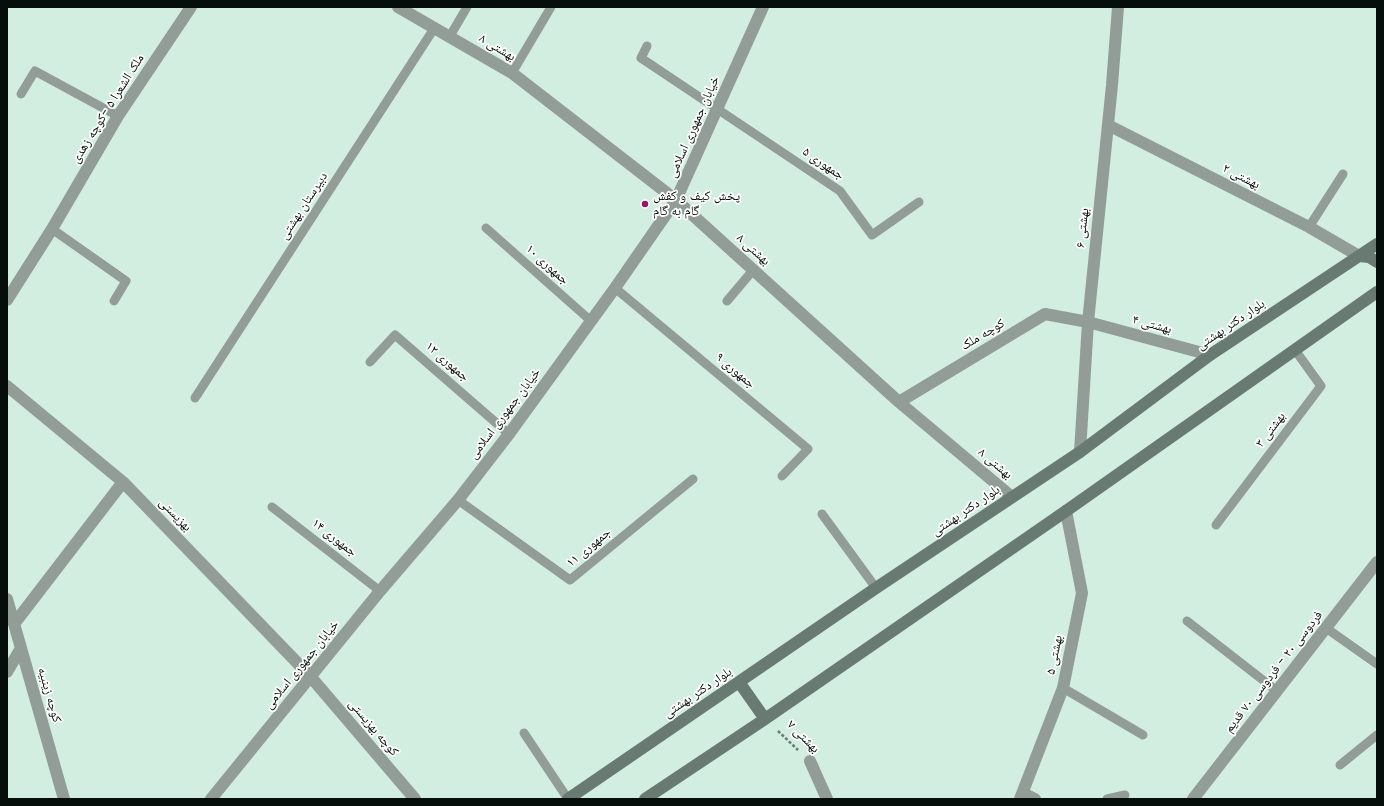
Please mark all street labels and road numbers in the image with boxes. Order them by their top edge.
street label: بهشتی ۸ [476,31,518,65]
street label: ملک الشعرا ۵ -کوچه زهدی [68,52,148,166]
street label: خیابان جمهوری اسلامی [665,74,723,180]
street label: جمهوری ۵ [799,144,847,184]
street label: بهشتی ۲ [1220,161,1262,193]
street label: دبیرستان بهشتی [276,169,332,243]
street label: بهشتی ۶ [1073,207,1093,249]
street label: بهشتی ۸ [733,231,773,269]
street label: جمهوری ۱۰ [522,242,572,288]
street label: بلوار دکتر بهشتی [1194,296,1268,354]
street label: بهشتی ۴ [1131,312,1173,338]
street label: کوچه ملک [958,316,1008,354]
street label: جمهوری ۱۲ [422,339,472,385]
street label: جمهوری ۹ [712,350,758,392]
street label: خیابان جمهوری اسلامی [466,365,544,463]
street label: بهشتی ۳ [1253,409,1289,451]
street label: بهشتی ۸ [975,445,1015,483]
street label: بلوار دکتر بهشتی [929,482,1003,540]
street label: بهزیستی [155,495,195,535]
street label: جمهوری ۱۴ [308,516,360,560]
street label: جمهوری ۱۱ [564,525,614,571]
street label: فردوسی ۲۰ - فردوسی ۷۰ قدیم [1222,608,1326,736]
street label: خیابان جمهوری اسلامی [261,617,343,713]
street label: بهشتی ۵ [1044,634,1066,676]
street label: بلوار دکتر بهشتی [661,664,735,722]
street label: کوچه زینبیه [34,666,64,724]
street label: کوچه بهزیستی [345,696,401,760]
street label: بهشتی ۷ [783,717,823,757]

